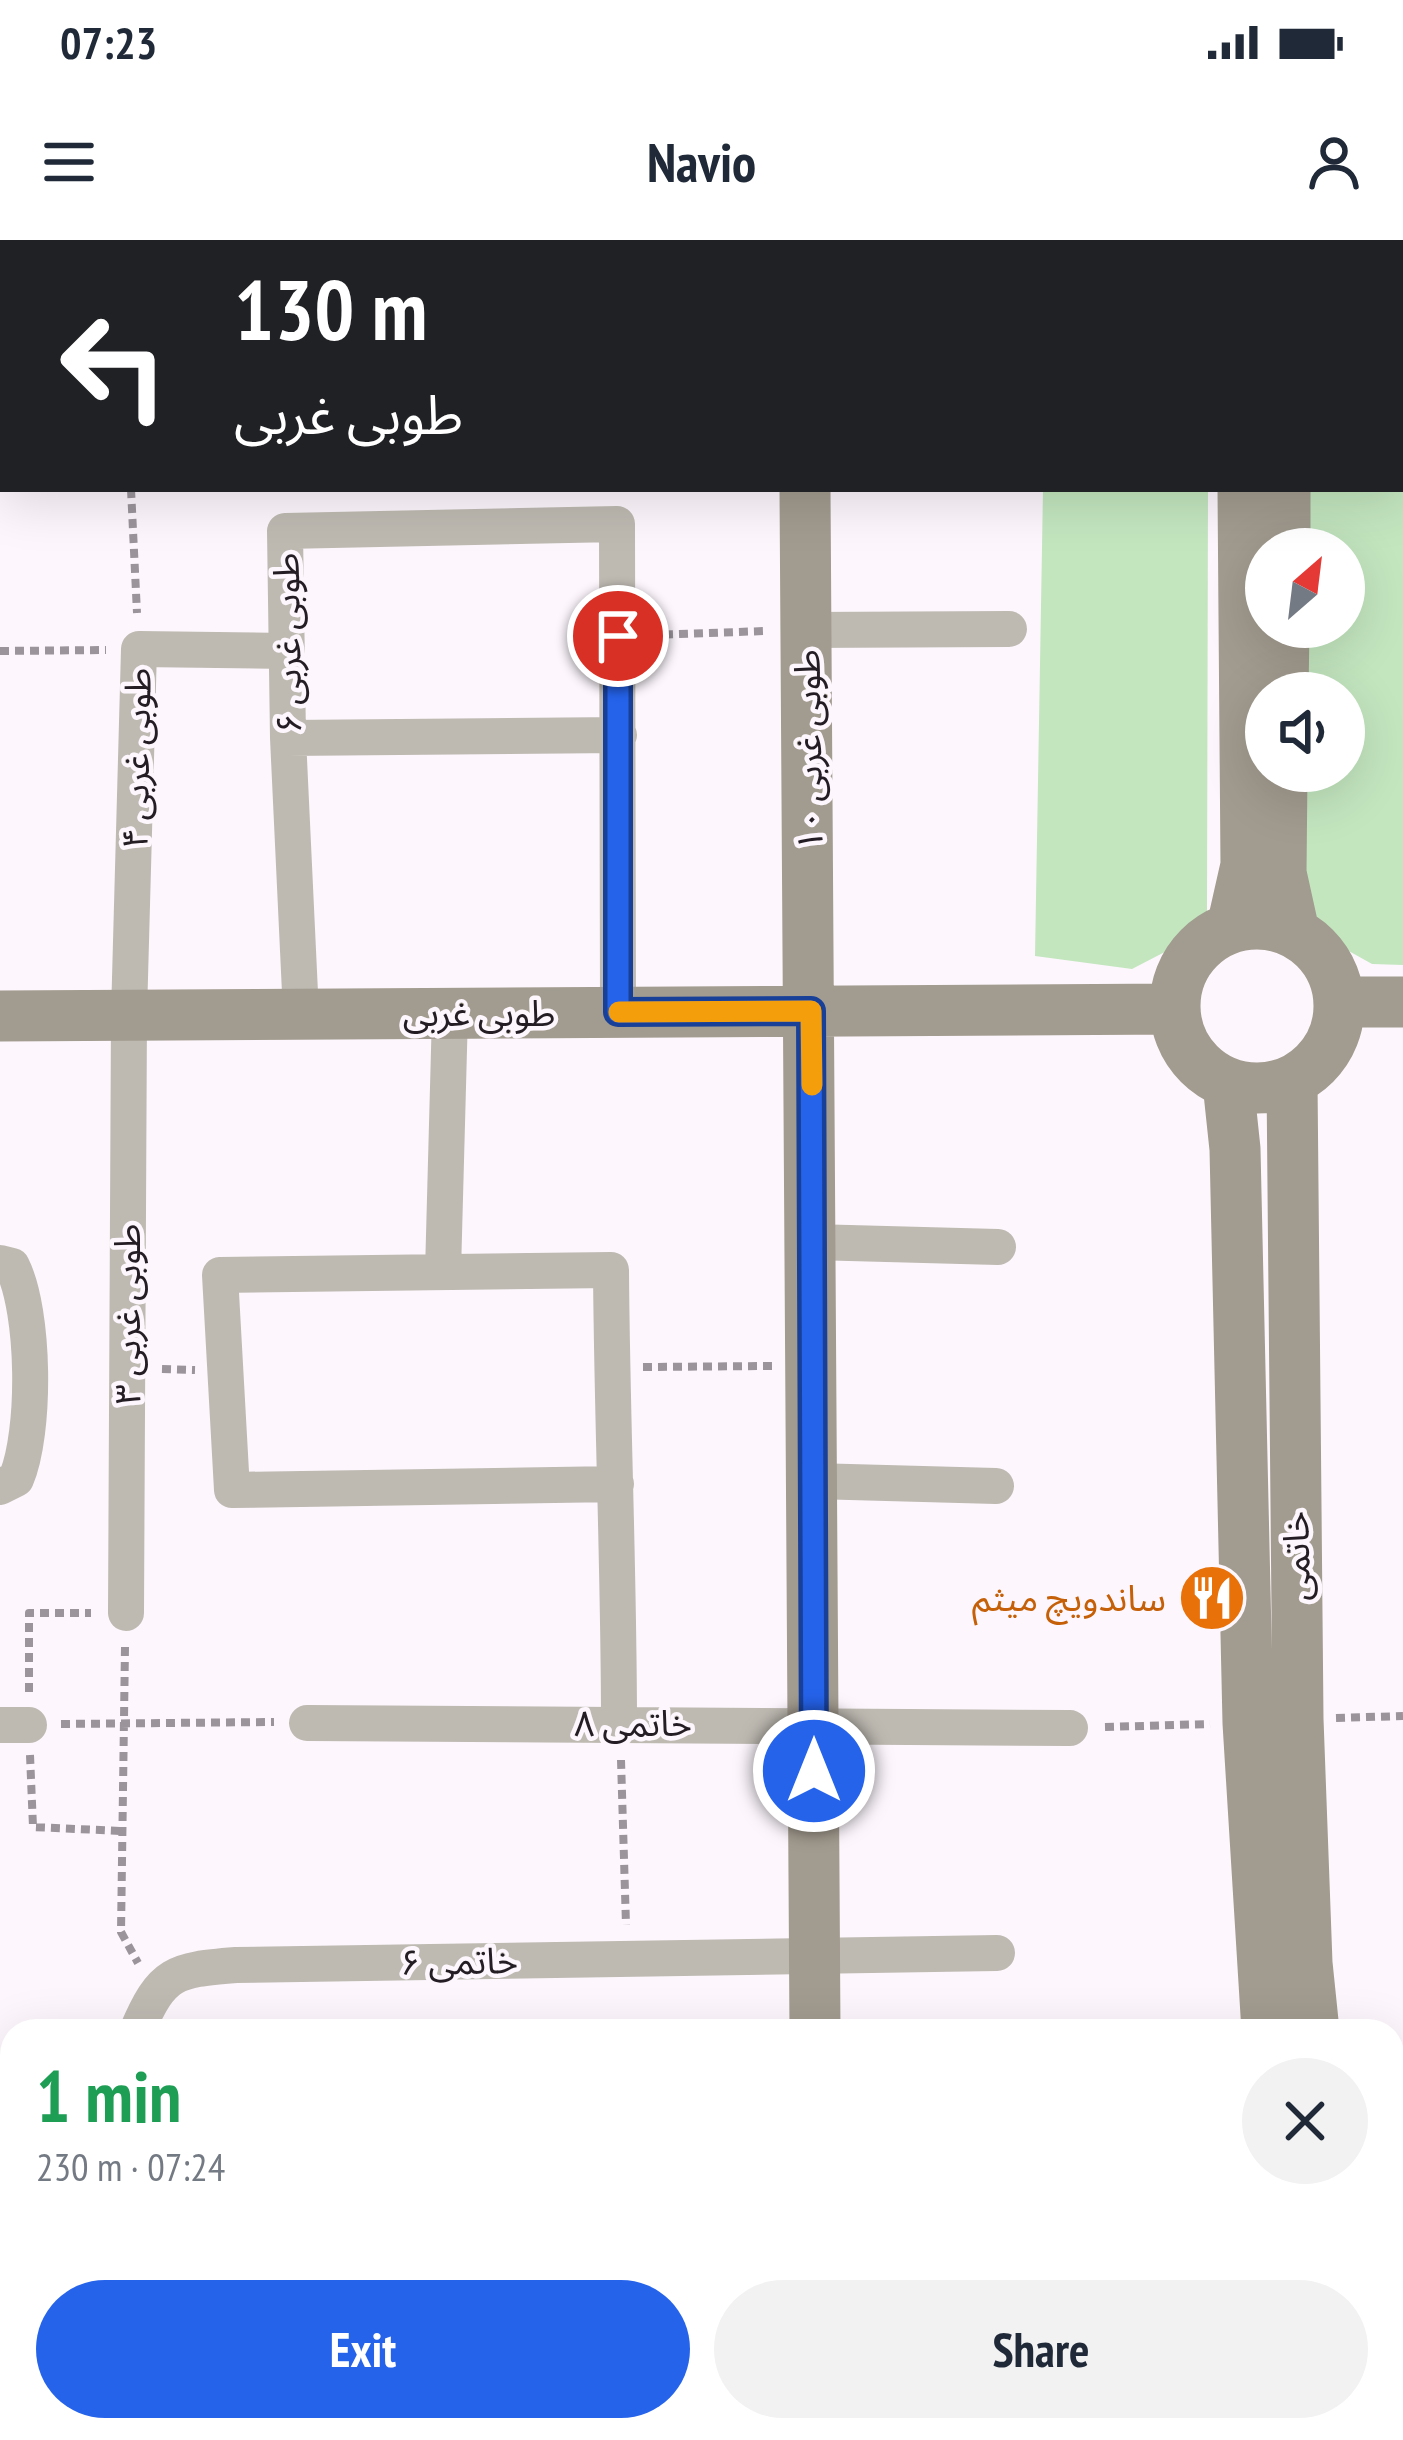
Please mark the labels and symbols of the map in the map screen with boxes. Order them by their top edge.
north arrow [1245,528,1365,648]
street label: طوبی غربی ۶ [261,552,312,734]
pin [567,585,669,687]
street label: طوبی غربی ۱۰ [782,649,833,851]
street label: طوبی غربی ۴ [110,667,161,849]
street label: طوبی غربی [403,989,555,1036]
street label: طوبی غربی ۳ [103,1224,150,1404]
street label: خاتمی [1271,1511,1320,1601]
restaurant icon: ساندویچ میثم [1177,1563,1247,1633]
place label: ساندویچ میثم [972,1574,1166,1626]
street label: خاتمی ۸ [574,1699,692,1746]
position arrow [751,1708,877,1834]
street label: خاتمی ۶ [400,1936,518,1985]

